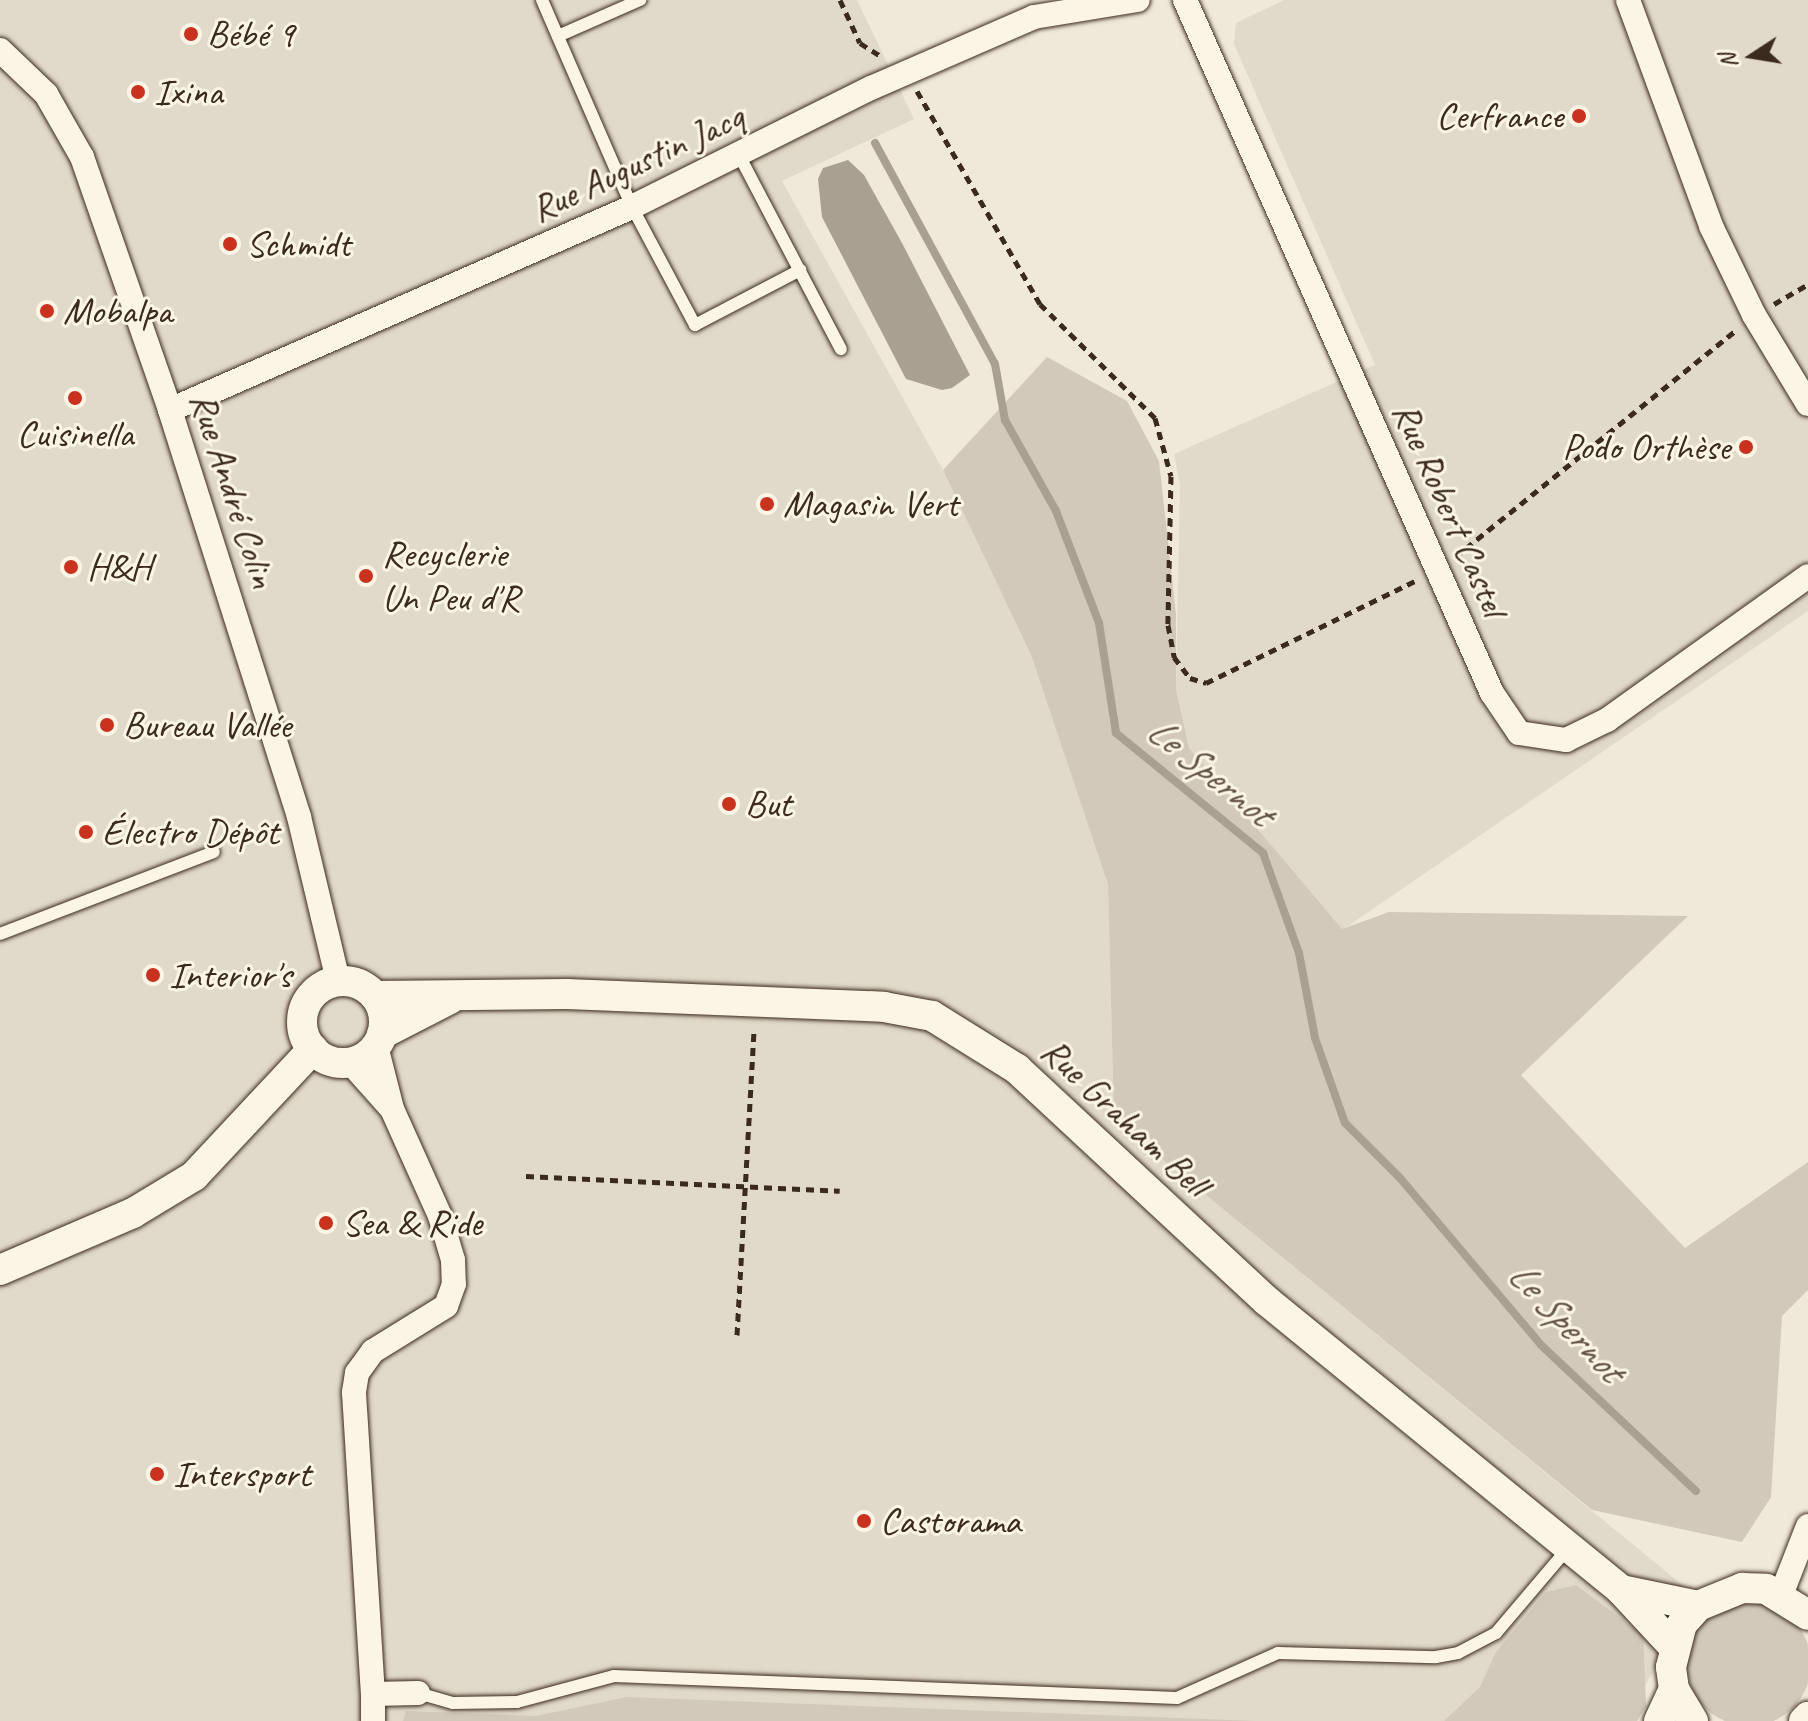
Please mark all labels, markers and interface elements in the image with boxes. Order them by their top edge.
place label: Bébé 9 [207,11,294,57]
north arrow [1712,16,1792,96]
marker: Bébé 9 [182,25,200,43]
text: N [1713,51,1744,71]
place label: Ixina [154,69,222,115]
marker: Ixina [129,83,147,101]
place label: Cerfrance [1436,93,1563,139]
street label: Rue Augustin Jacq [523,94,751,232]
marker: Cerfrance [1570,107,1588,125]
place label: Schmidt [246,221,350,267]
marker: Schmidt [221,235,239,253]
place label: Mobalpa [63,288,172,334]
marker: Mobalpa [38,302,56,320]
street label: Rue André Colin [180,387,286,593]
marker: Cuisinella [66,389,84,407]
street label: Rue Robert Castel [1382,394,1518,624]
place label: Cuisinella [17,411,133,457]
place label: Podo Orthèse [1563,424,1730,470]
marker: Podo Orthèse [1737,438,1755,456]
place label: Magasin Vert [783,481,958,527]
marker: Magasin Vert [758,495,776,513]
place label: Recyclerie Un Peu d'R [382,531,519,620]
place label: H&H [87,544,151,590]
marker: H&H [62,558,80,576]
marker: Recyclerie Un Peu d'R [357,567,375,585]
place label: Bureau Vallée [123,702,293,748]
water label: Le Spernot [1138,706,1282,836]
marker: Bureau Vallée [98,716,116,734]
place label: But [745,781,791,827]
marker: But [720,795,738,813]
place label: Électro Dépôt [102,809,278,855]
marker: Électro Dépôt [77,823,95,841]
place label: Interior's [169,952,291,998]
marker: Interior's [144,966,162,984]
street label: Rue Graham Bell [1032,1028,1218,1206]
place label: Sea & Ride [342,1200,482,1246]
marker: Sea & Ride [317,1214,335,1232]
water label: Le Spernot [1498,1251,1634,1391]
place label: Intersport [173,1451,311,1497]
marker: Intersport [148,1465,166,1483]
place label: Castorama [880,1498,1021,1544]
marker: Castorama [855,1512,873,1530]

